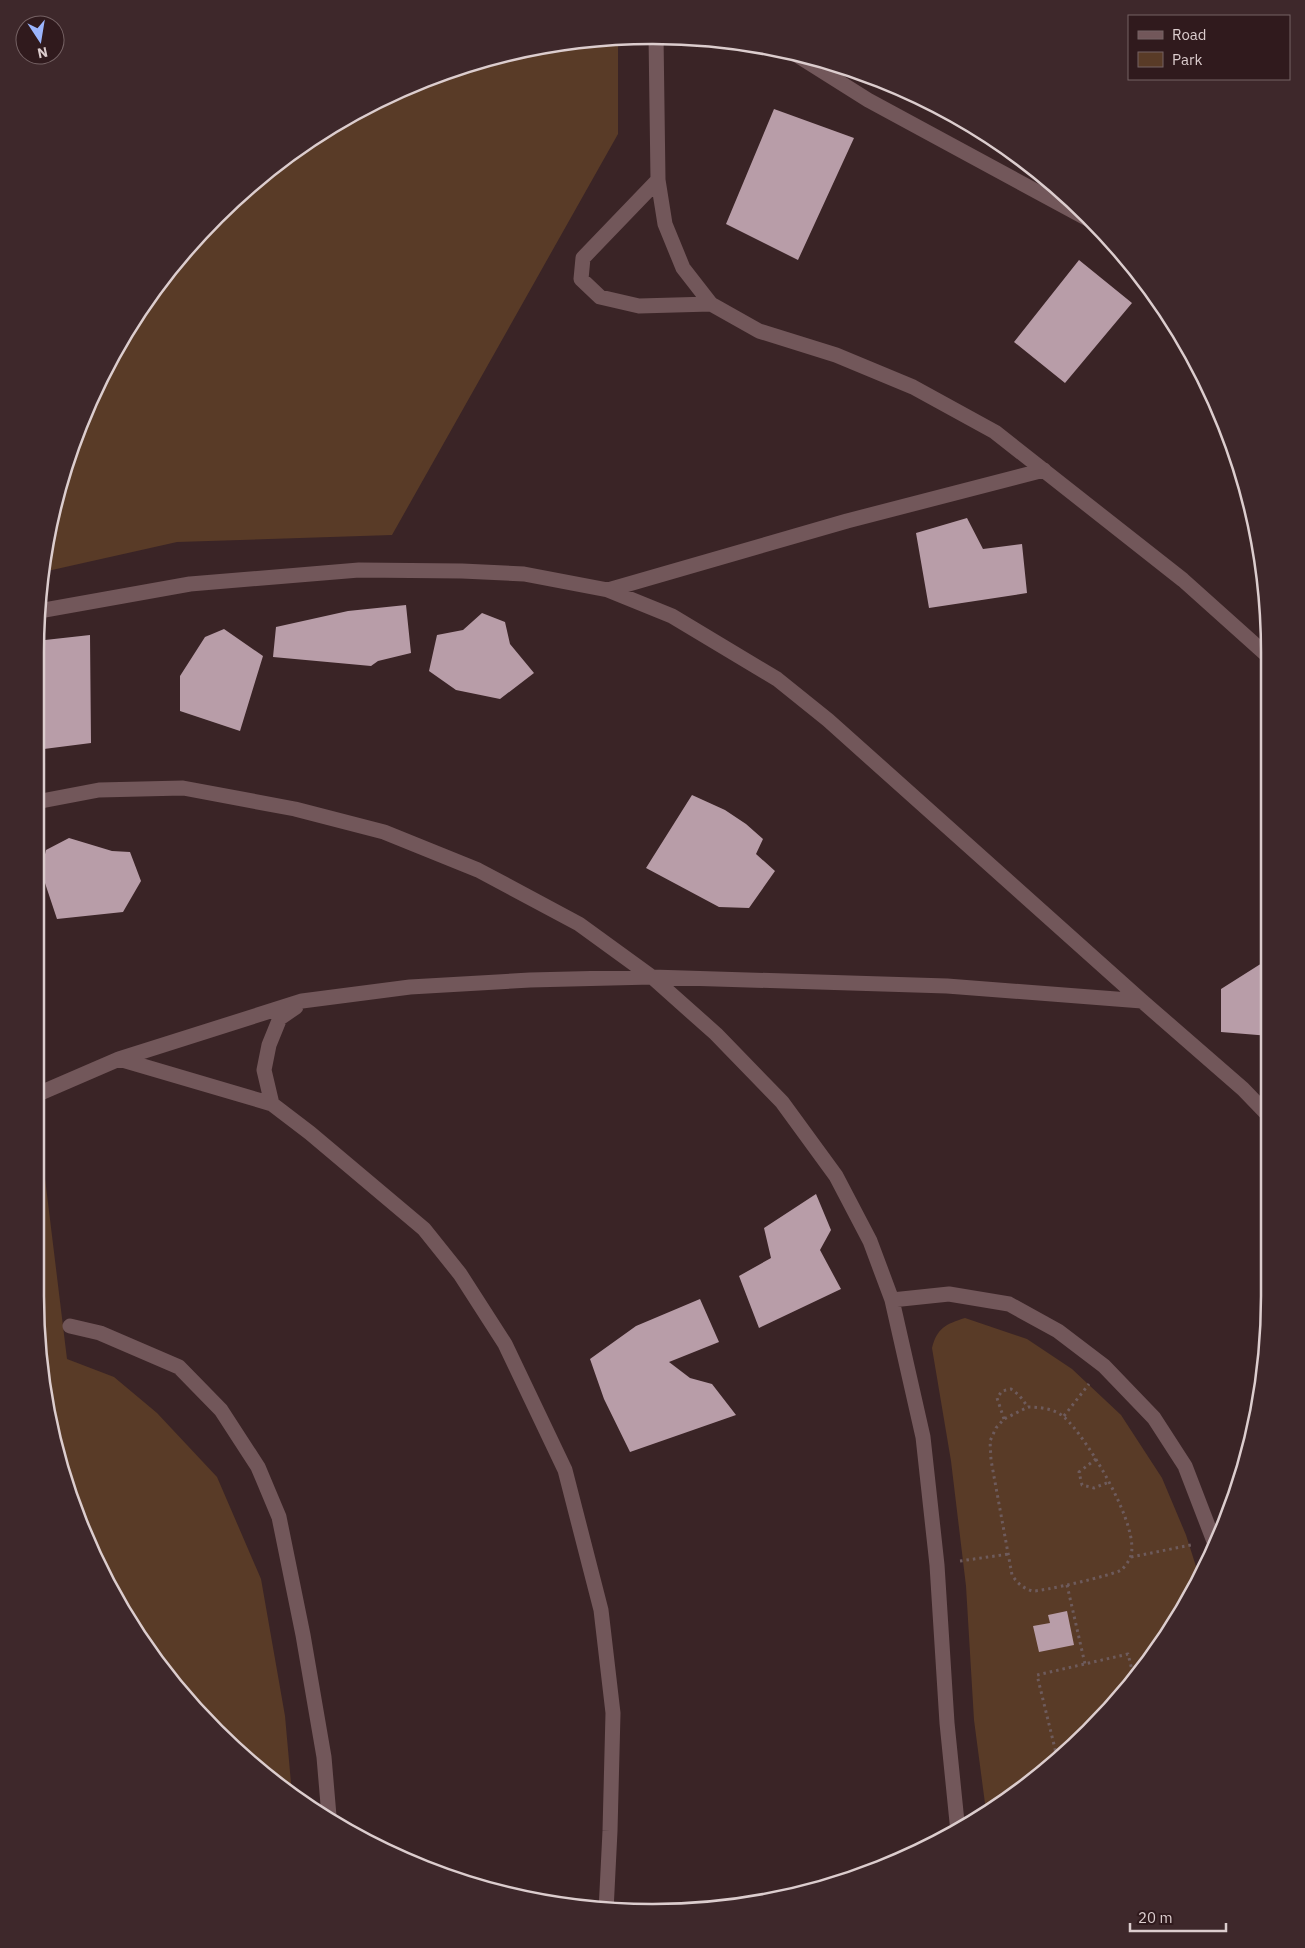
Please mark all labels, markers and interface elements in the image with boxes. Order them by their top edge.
north arrow [15,15,65,65]
legend [1128,15,1290,80]
text: Road [1172,25,1207,44]
text: N [36,43,50,63]
text: Park [1172,50,1202,69]
scale bar [1130,1900,1226,1932]
text: 20 m [1138,1908,1173,1927]

